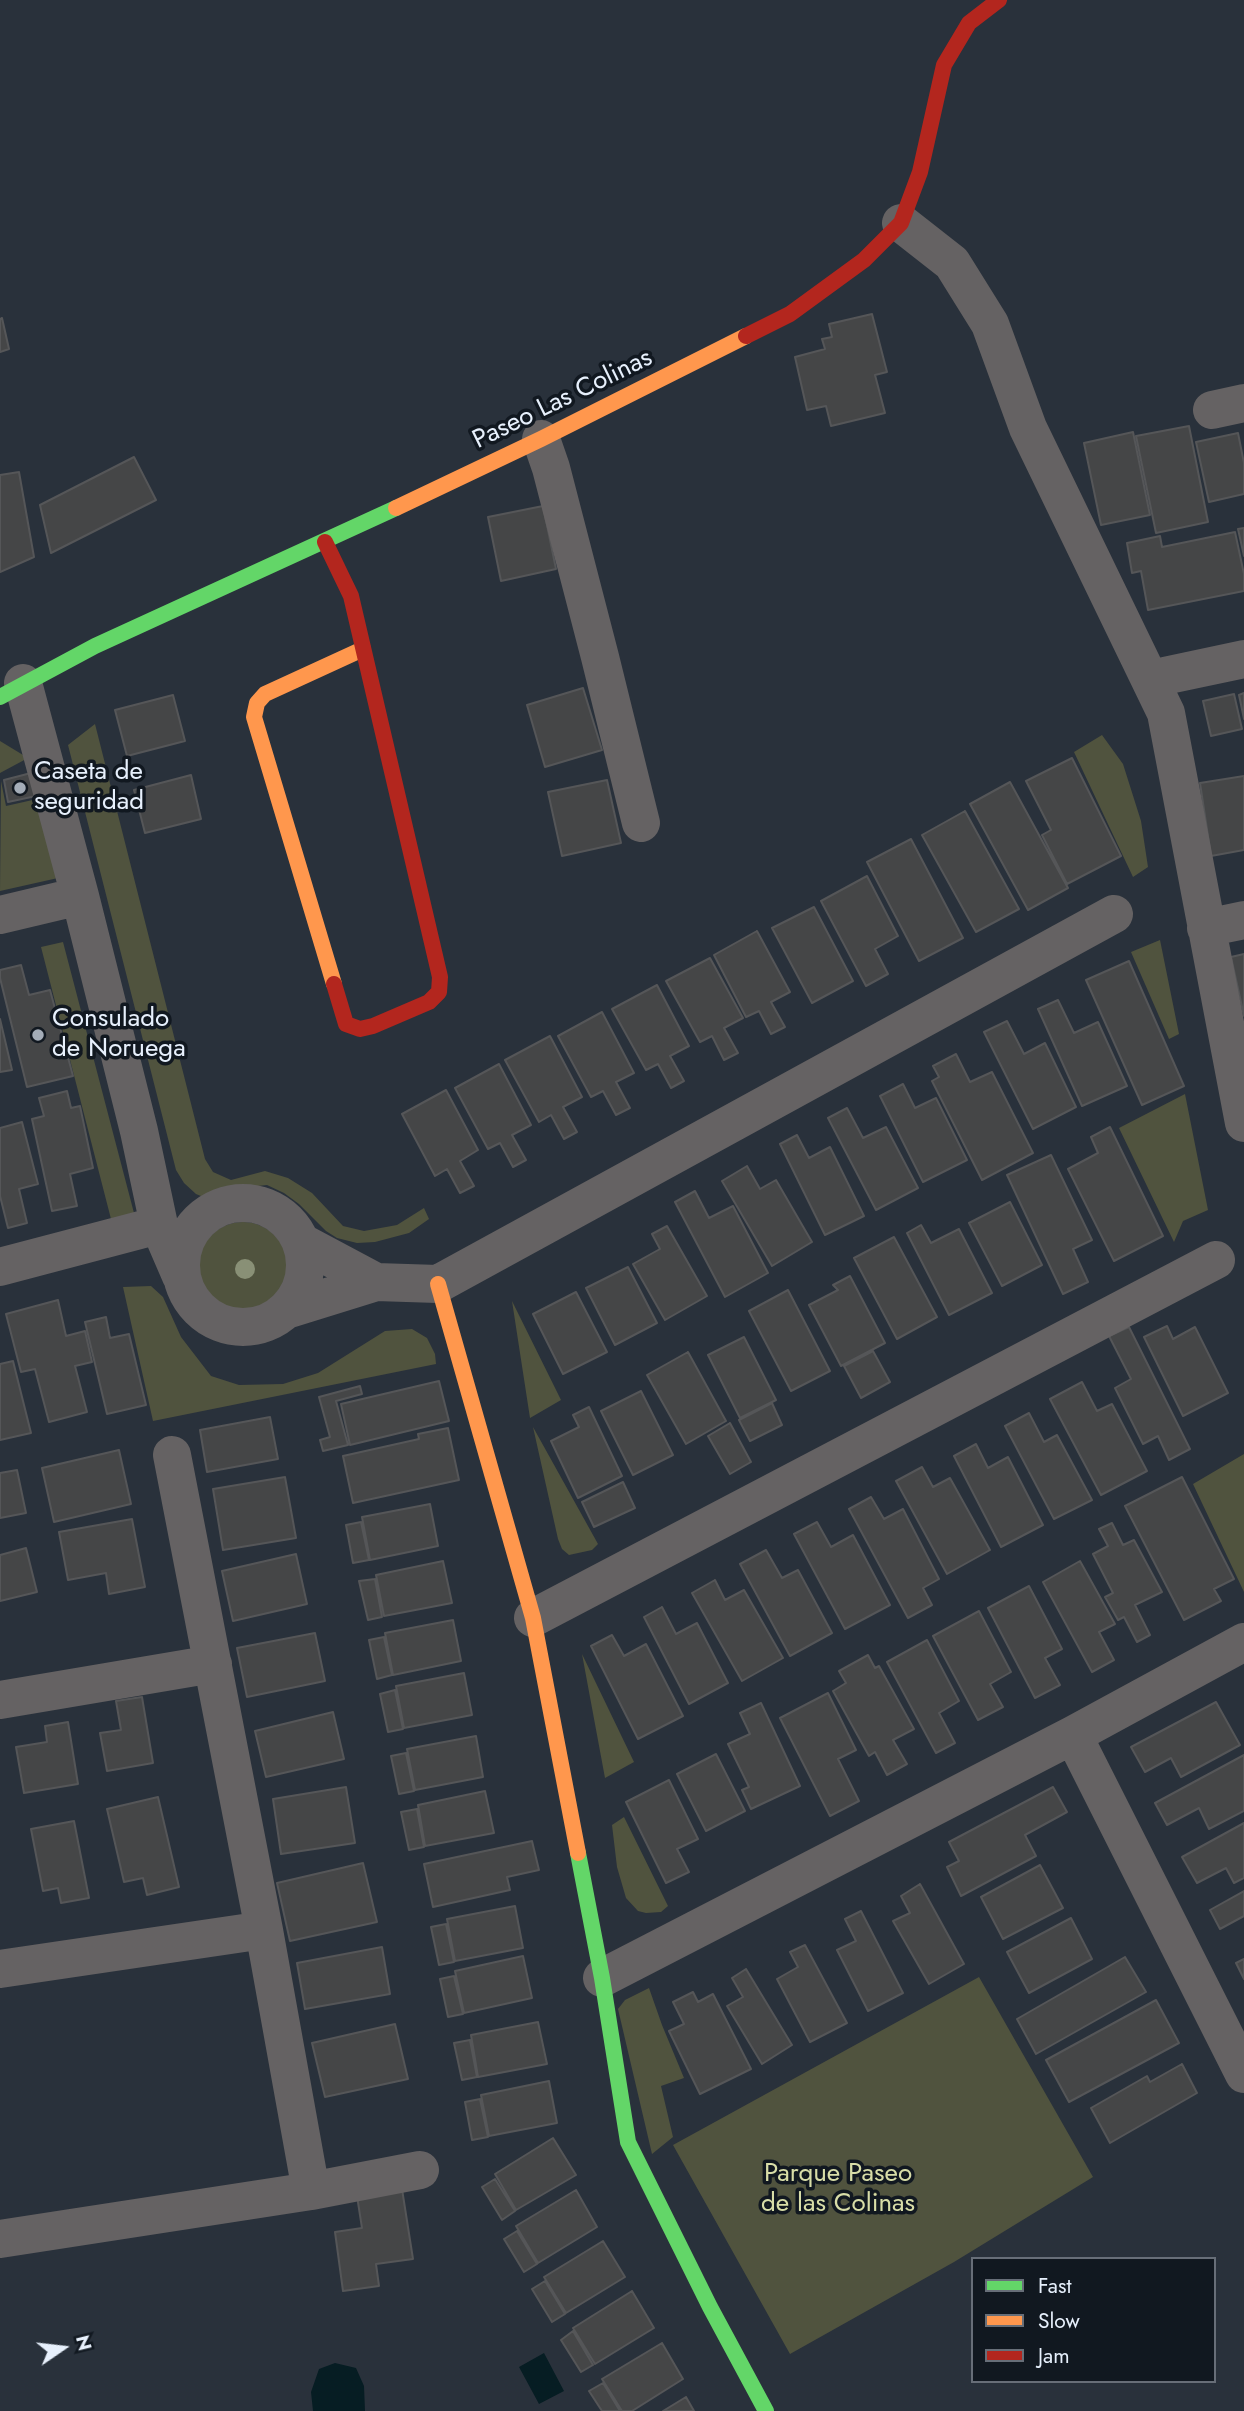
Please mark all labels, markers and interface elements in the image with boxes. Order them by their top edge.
street label: Paseo Las Colinas [468,343,658,457]
place label: Caseta de seguridad [34,757,144,818]
marker: Caseta de seguridad [12,780,28,796]
place label: Consulado de Noruega [52,1004,186,1066]
marker: Consulado de Noruega [30,1027,46,1043]
park label: Parque Paseo de las Colinas [761,2159,915,2220]
legend [971,2257,1216,2383]
text: Fast [1038,2271,1071,2301]
text: Slow [1038,2306,1080,2336]
north arrow [28,2313,98,2383]
text: N [69,2332,99,2353]
text: Jam [1038,2341,1070,2371]

